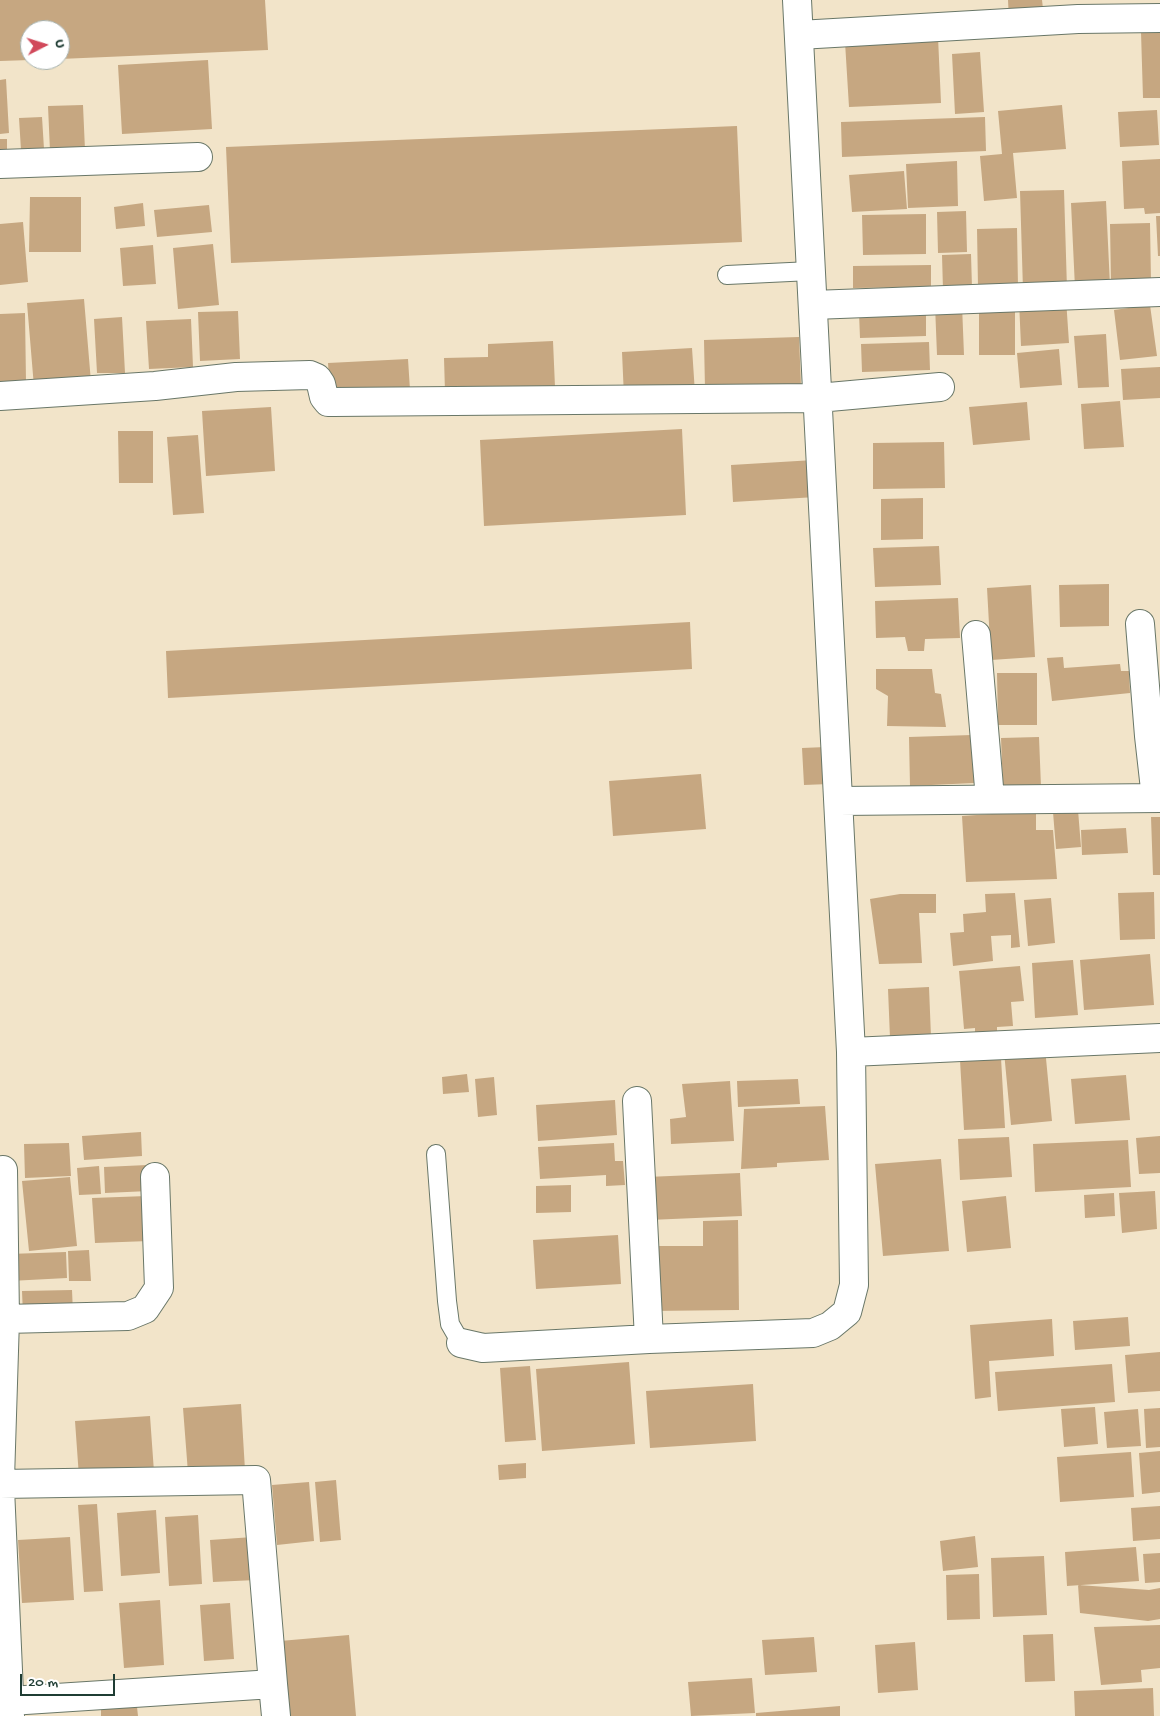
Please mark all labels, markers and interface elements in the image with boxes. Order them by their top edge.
north arrow [20,20,70,70]
text: U [51,39,68,49]
scale bar [22,1664,118,1696]
text: 20 m [28,1674,58,1692]

